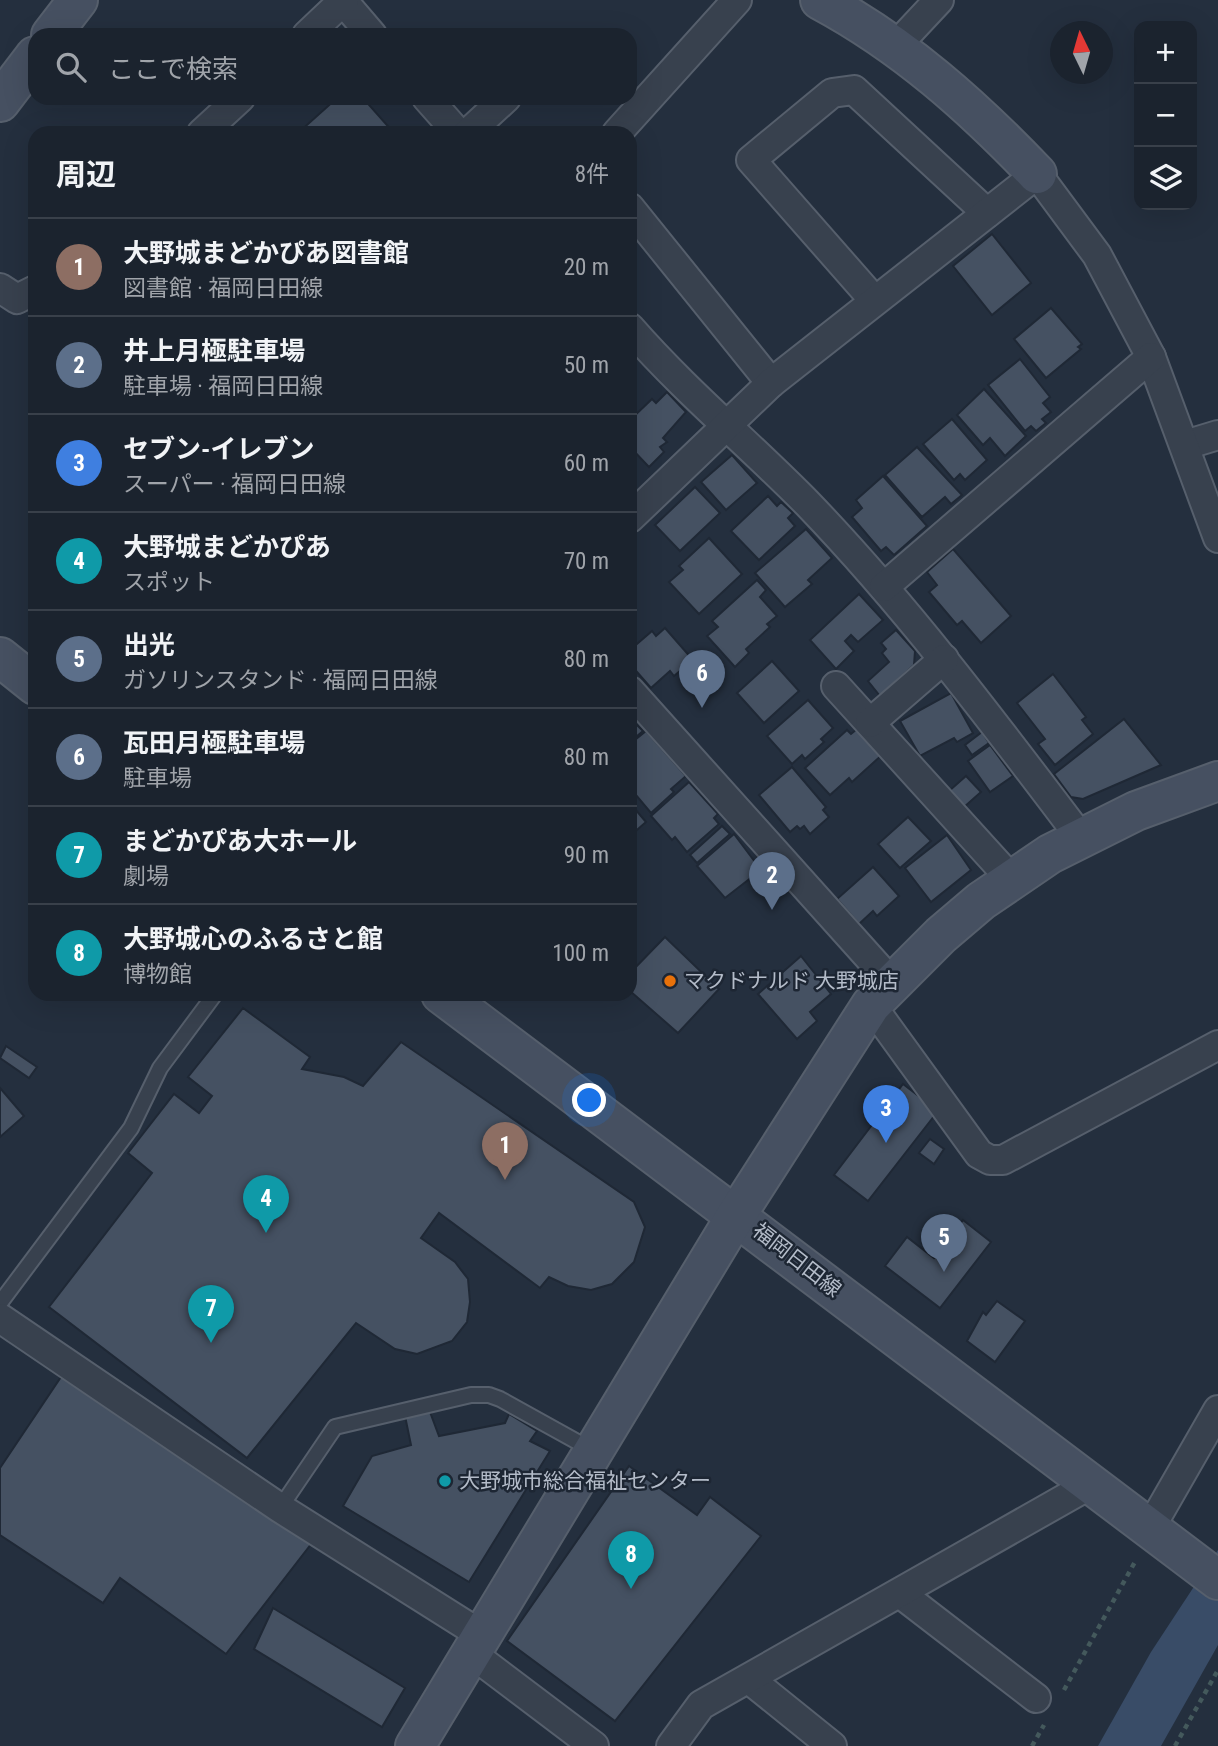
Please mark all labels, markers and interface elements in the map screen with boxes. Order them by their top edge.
north arrow [1050,21,1113,84]
map controls [1134,21,1197,210]
button: + [1134,21,1197,84]
search box [28,28,637,105]
icon: search [52,48,90,86]
text: ここで検索 [108,54,238,84]
button: − [1134,84,1197,147]
button: layers [1134,147,1197,210]
text: 周辺 [56,157,116,192]
text: 8件 [575,161,609,188]
text: 大野城まどかぴあ図書館 [123,238,409,268]
text: 1 [73,254,85,281]
text: 20 m [564,254,609,281]
text: 図書館 · 福岡日田線 [123,275,323,302]
text: 井上月極駐車場 [123,336,305,366]
text: 2 [73,352,85,379]
text: 50 m [564,352,609,379]
text: 駐車場 · 福岡日田線 [123,373,323,400]
text: セブン-イレブン [123,434,314,464]
text: 3 [73,450,85,477]
text: 60 m [564,450,609,477]
text: スーパー · 福岡日田線 [123,471,346,498]
text: 大野城まどかぴあ [123,532,331,562]
text: 4 [73,548,85,575]
text: 70 m [564,548,609,575]
text: スポット [123,569,215,596]
text: 出光 [123,630,175,660]
text: 5 [73,646,85,673]
text: 80 m [564,646,609,673]
pin: 6 [679,650,725,708]
text: ガソリンスタンド · 福岡日田線 [123,667,438,694]
text: 瓦田月極駐車場 [123,728,305,758]
text: 6 [73,744,85,771]
text: 80 m [564,744,609,771]
text: 駐車場 [123,765,192,792]
text: まどかぴあ大ホール [123,826,357,856]
text: 7 [73,842,85,869]
text: 90 m [564,842,609,869]
pin: 2 [749,852,795,910]
text: 劇場 [123,863,169,890]
text: 大野城心のふるさと館 [123,924,383,954]
text: 8 [73,940,85,967]
text: 100 m [552,940,609,967]
text: 博物館 [123,961,192,988]
place label: マクドナルド 大野城店 [684,969,899,993]
marker: マクドナルド 大野城店 [662,973,678,989]
your location [572,1083,606,1117]
pin: 3 [863,1085,909,1143]
pin: 1 [482,1122,528,1180]
pin: 4 [243,1175,289,1233]
pin: 5 [921,1214,967,1272]
street label: 福岡日田線 [748,1218,846,1302]
pin: 7 [188,1285,234,1343]
place label: 大野城市総合福祉センター [459,1469,711,1493]
marker: 大野城市総合福祉センター [437,1473,453,1489]
pin: 8 [608,1531,654,1589]

